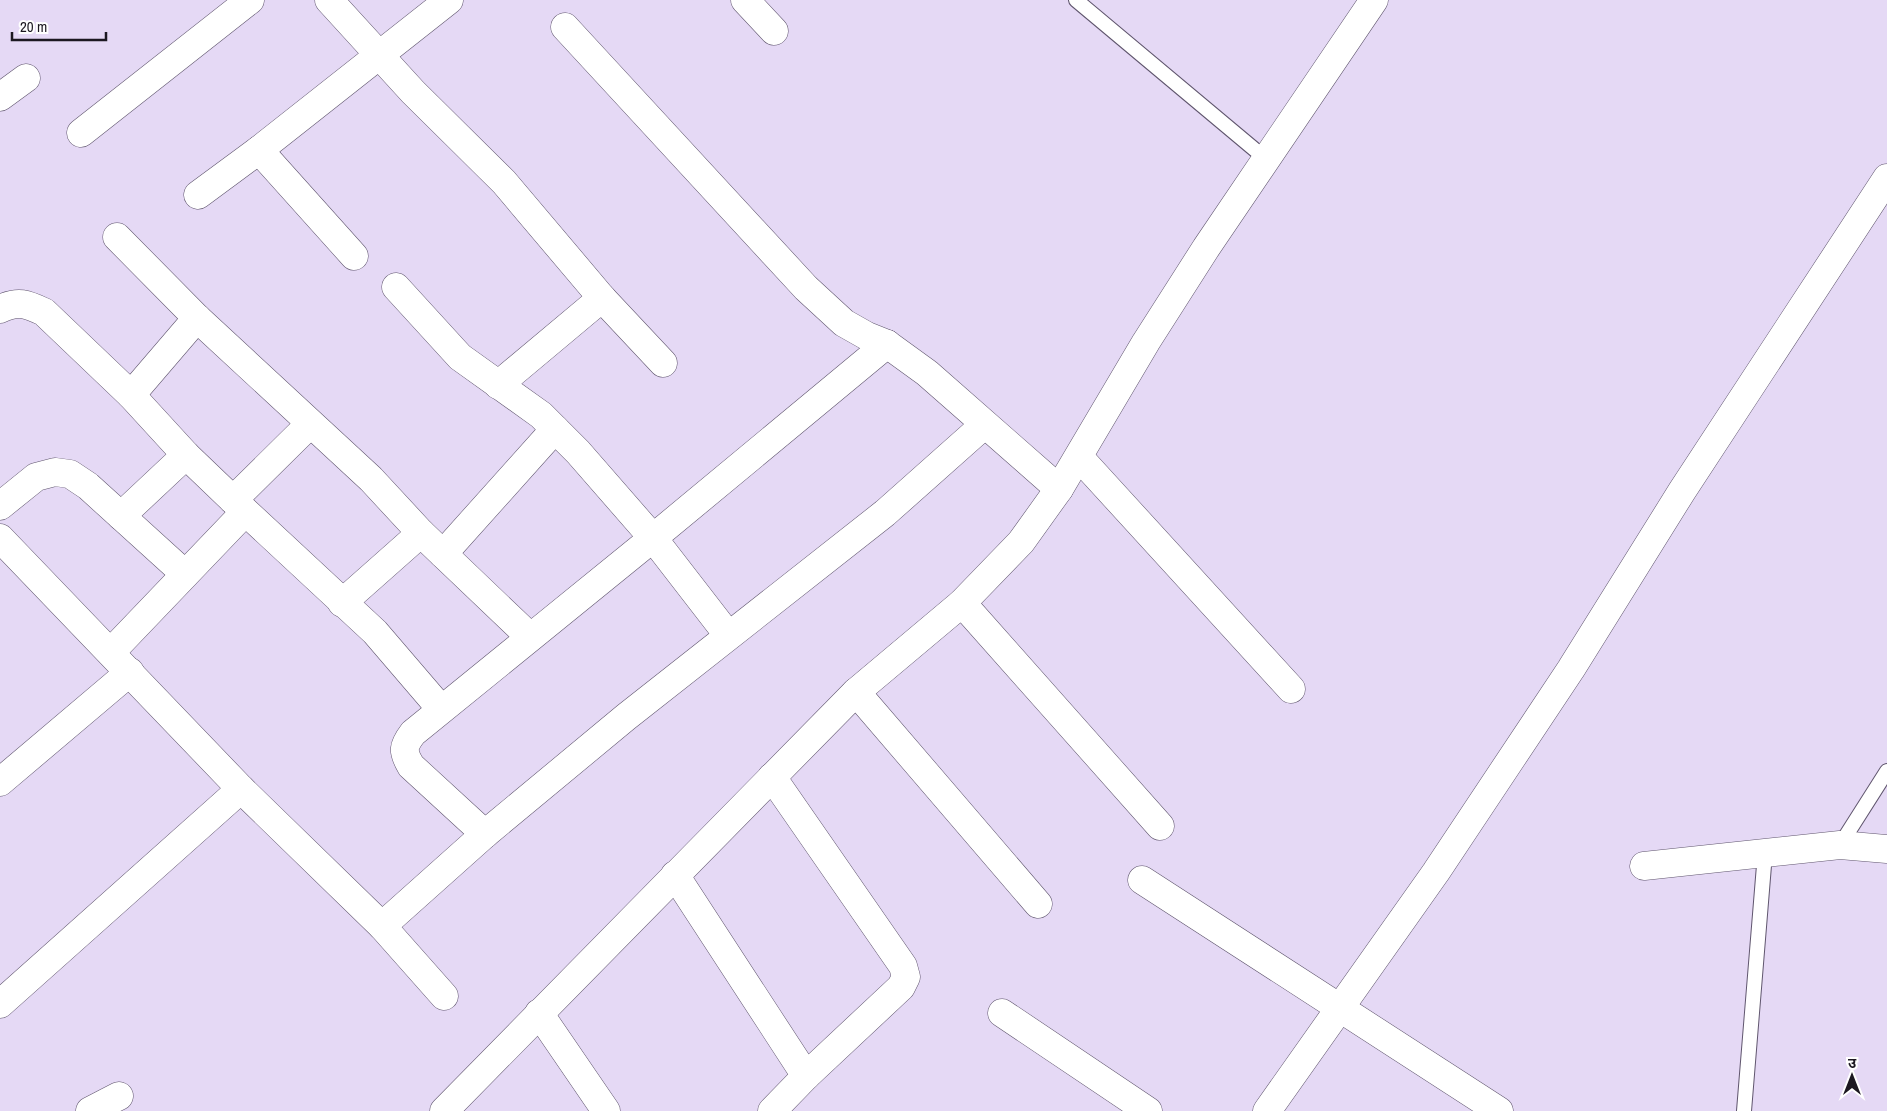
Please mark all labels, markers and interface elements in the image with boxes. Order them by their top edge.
scale bar [12,10,106,42]
text: 20 m [20,16,47,37]
north arrow [1827,1051,1877,1101]
text: उ [1848,1054,1857,1072]

